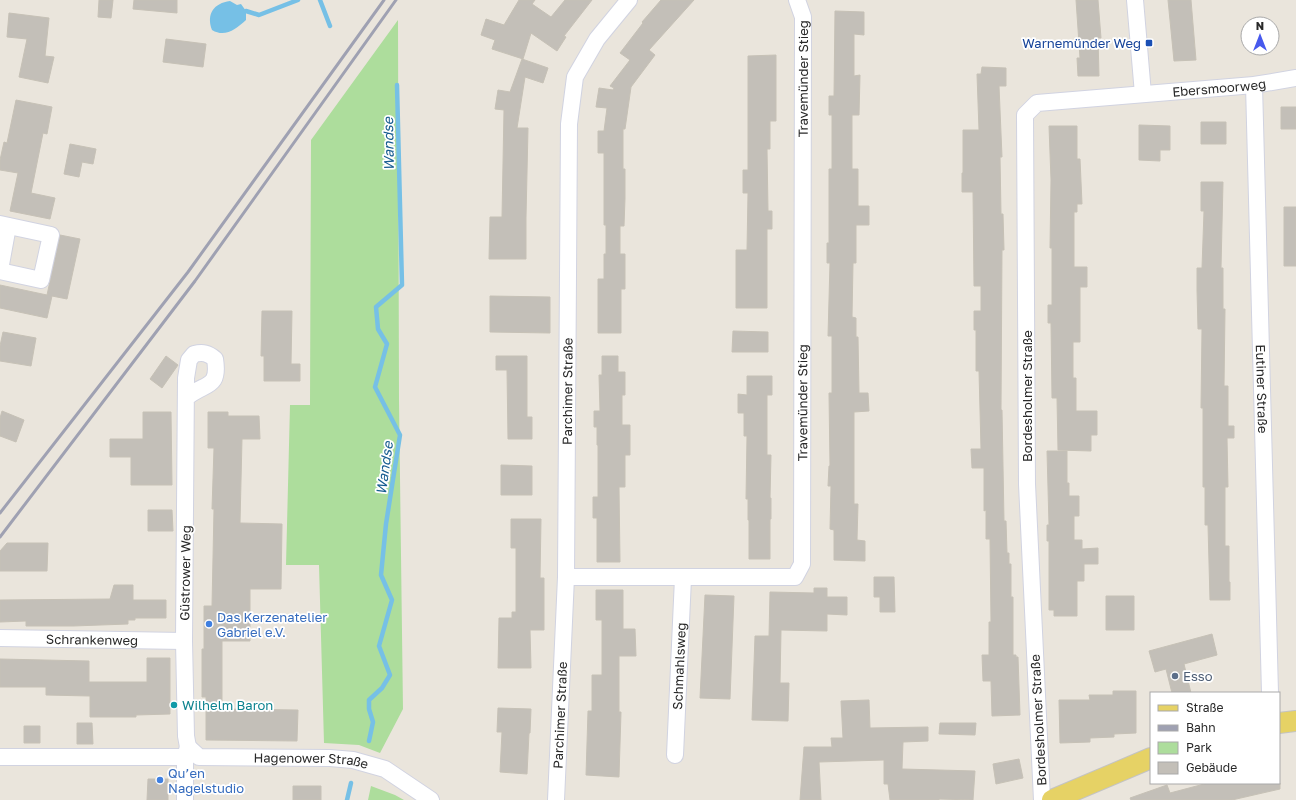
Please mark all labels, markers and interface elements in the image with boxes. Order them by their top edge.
north arrow [1240,16,1280,56]
text: N [1256,19,1264,32]
street label: Travemünder Stieg [795,20,811,137]
place label: Warnemünder Weg [1022,35,1141,51]
marker: Warnemünder Weg [1144,38,1154,48]
street label: Ebersmoorweg [1172,75,1267,100]
water label: Wandse [379,116,397,171]
street label: Bordesholmer Straße [1019,330,1035,462]
street label: Parchimer Straße [559,338,576,445]
street label: Travemünder Stieg [794,344,810,461]
street label: Eutiner Straße [1253,344,1271,434]
water label: Wandse [372,439,396,496]
street label: Güstrower Weg [176,525,194,621]
place label: Das Kerzenatelier Gabriel e.V. [217,609,327,640]
marker: Das Kerzenatelier Gabriel e.V. [204,619,214,629]
street label: Schmahlsweg [669,622,689,710]
street label: Schrankenweg [46,631,138,648]
street label: Bordesholmer Straße [1027,654,1049,786]
street label: Parchimer Straße [549,661,570,769]
place label: Esso [1183,668,1213,684]
marker: Esso [1170,671,1180,681]
legend [1150,692,1280,784]
place label: Wilhelm Baron [182,697,273,713]
marker: Wilhelm Baron [169,700,179,710]
text: Straße [1186,700,1224,715]
text: Bahn [1186,720,1216,735]
text: Park [1186,740,1212,755]
street label: Hagenower Straße [253,749,370,772]
text: Gebäude [1186,760,1237,775]
place label: Qu’en Nagelstudio [168,765,244,796]
marker: Qu’en Nagelstudio [155,775,165,785]

